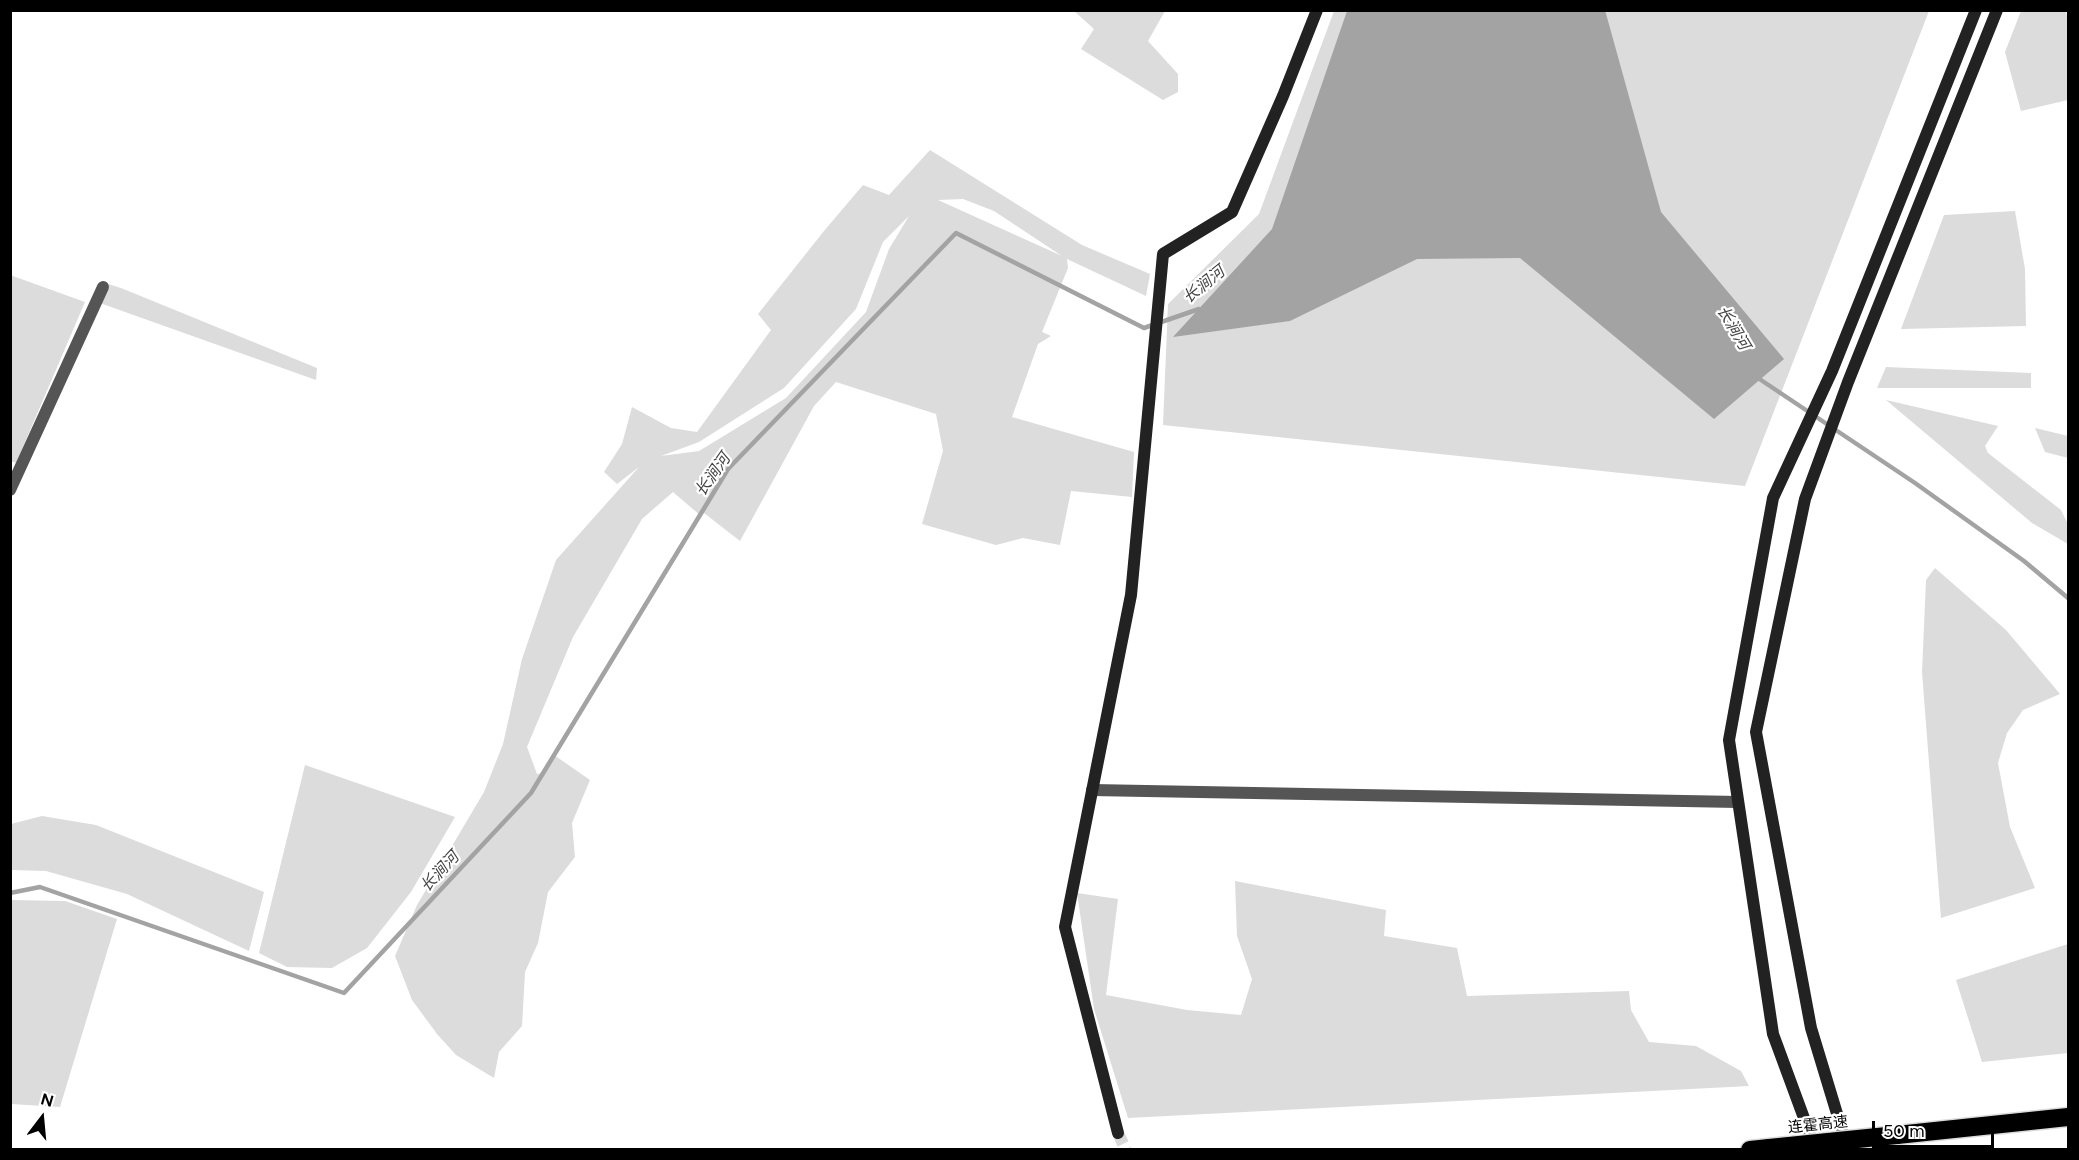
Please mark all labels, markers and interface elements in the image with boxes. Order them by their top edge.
water label: 长涧河 [1179,262,1229,308]
water label: 长涧河 [1712,302,1754,354]
water label: 长涧河 [691,450,735,500]
water label: 长涧河 [417,848,463,896]
north arrow [12,1088,72,1148]
text: N [39,1089,56,1111]
scale bar [1875,1109,1996,1147]
street label: 连霍高速 [1787,1113,1849,1137]
text: 50 m [1883,1120,1925,1142]

